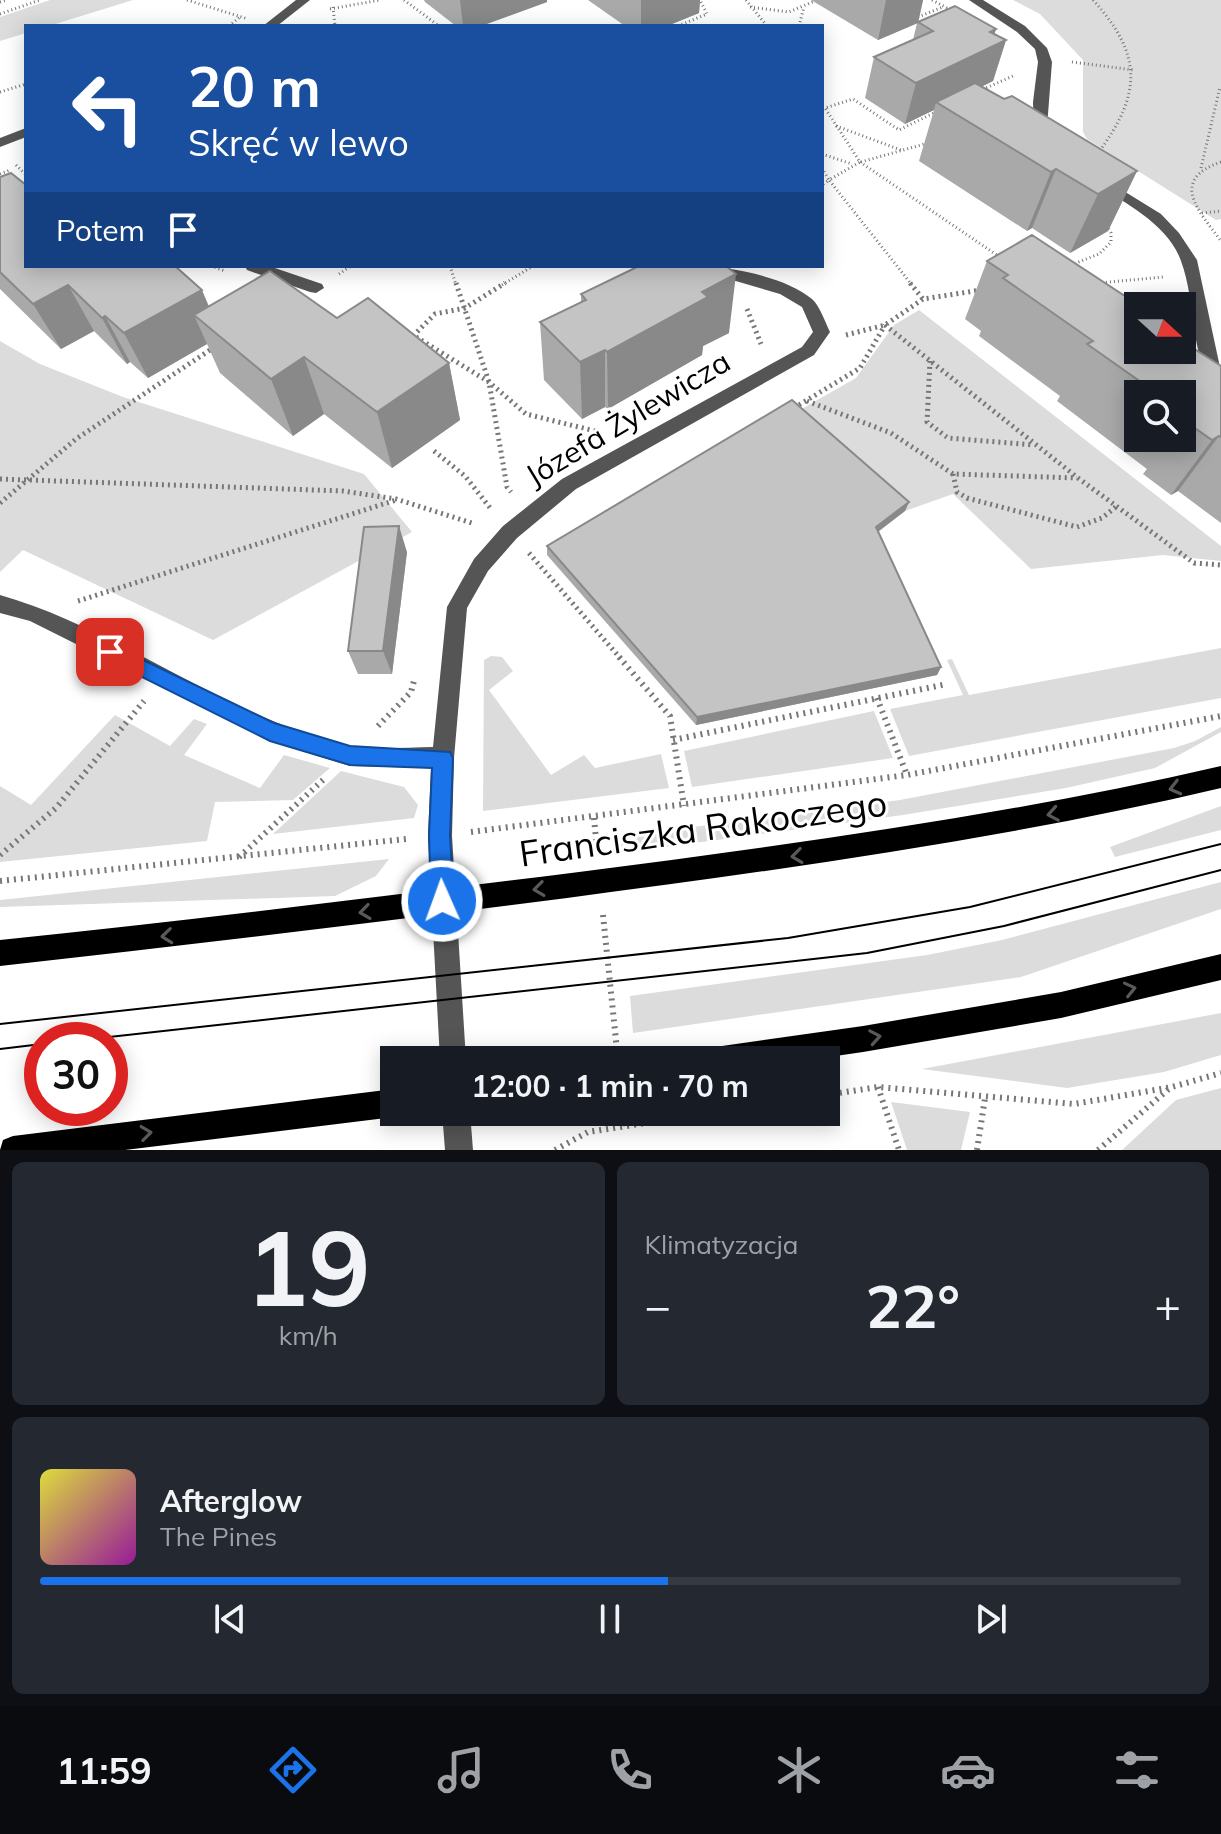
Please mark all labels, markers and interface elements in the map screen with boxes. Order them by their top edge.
text: 20 m [188,51,321,121]
icon: left [56,56,160,160]
text: Skręć w lewo [188,120,409,165]
icon: arrive [161,208,205,252]
text: Potem [56,211,145,249]
north arrow [1124,292,1196,364]
map controls [1124,292,1196,452]
street label: Józefa Żylewicza [518,342,737,494]
button: search [1124,380,1196,452]
pin [76,618,144,686]
icon: arrive [88,630,132,674]
street label: Franciszka Rakoczego [516,779,890,876]
one-way arrow [1169,779,1183,796]
one-way arrow [1046,805,1060,822]
one-way arrow [790,847,803,864]
position arrow [400,859,484,943]
one-way arrow [532,880,546,897]
one-way arrow [358,903,372,920]
one-way arrow [160,927,173,944]
one-way arrow [1123,981,1137,998]
speed limit sign: 30 [24,1022,128,1126]
one-way arrow [868,1030,882,1047]
text: 12:00 · 1 min · 70 m [471,1067,749,1105]
one-way arrow [140,1125,153,1142]
text: 19 [246,1201,371,1332]
text: Klimatyzacja [645,1228,798,1261]
text: 22° [865,1268,960,1343]
text: − [645,1278,671,1333]
text: + [1155,1278,1181,1333]
text: km/h [279,1319,338,1352]
text: Afterglow [160,1482,302,1520]
text: The Pines [160,1520,277,1553]
icon: previous [208,1597,252,1641]
icon: pause [588,1597,632,1641]
icon: next [969,1597,1013,1641]
icon: directions [265,1742,321,1798]
icon: music [433,1742,489,1798]
icon: phone [602,1742,658,1798]
icon: climate [771,1742,827,1798]
icon: car [940,1742,996,1798]
icon: filters [1109,1742,1165,1798]
text: 11:59 [56,1748,152,1793]

